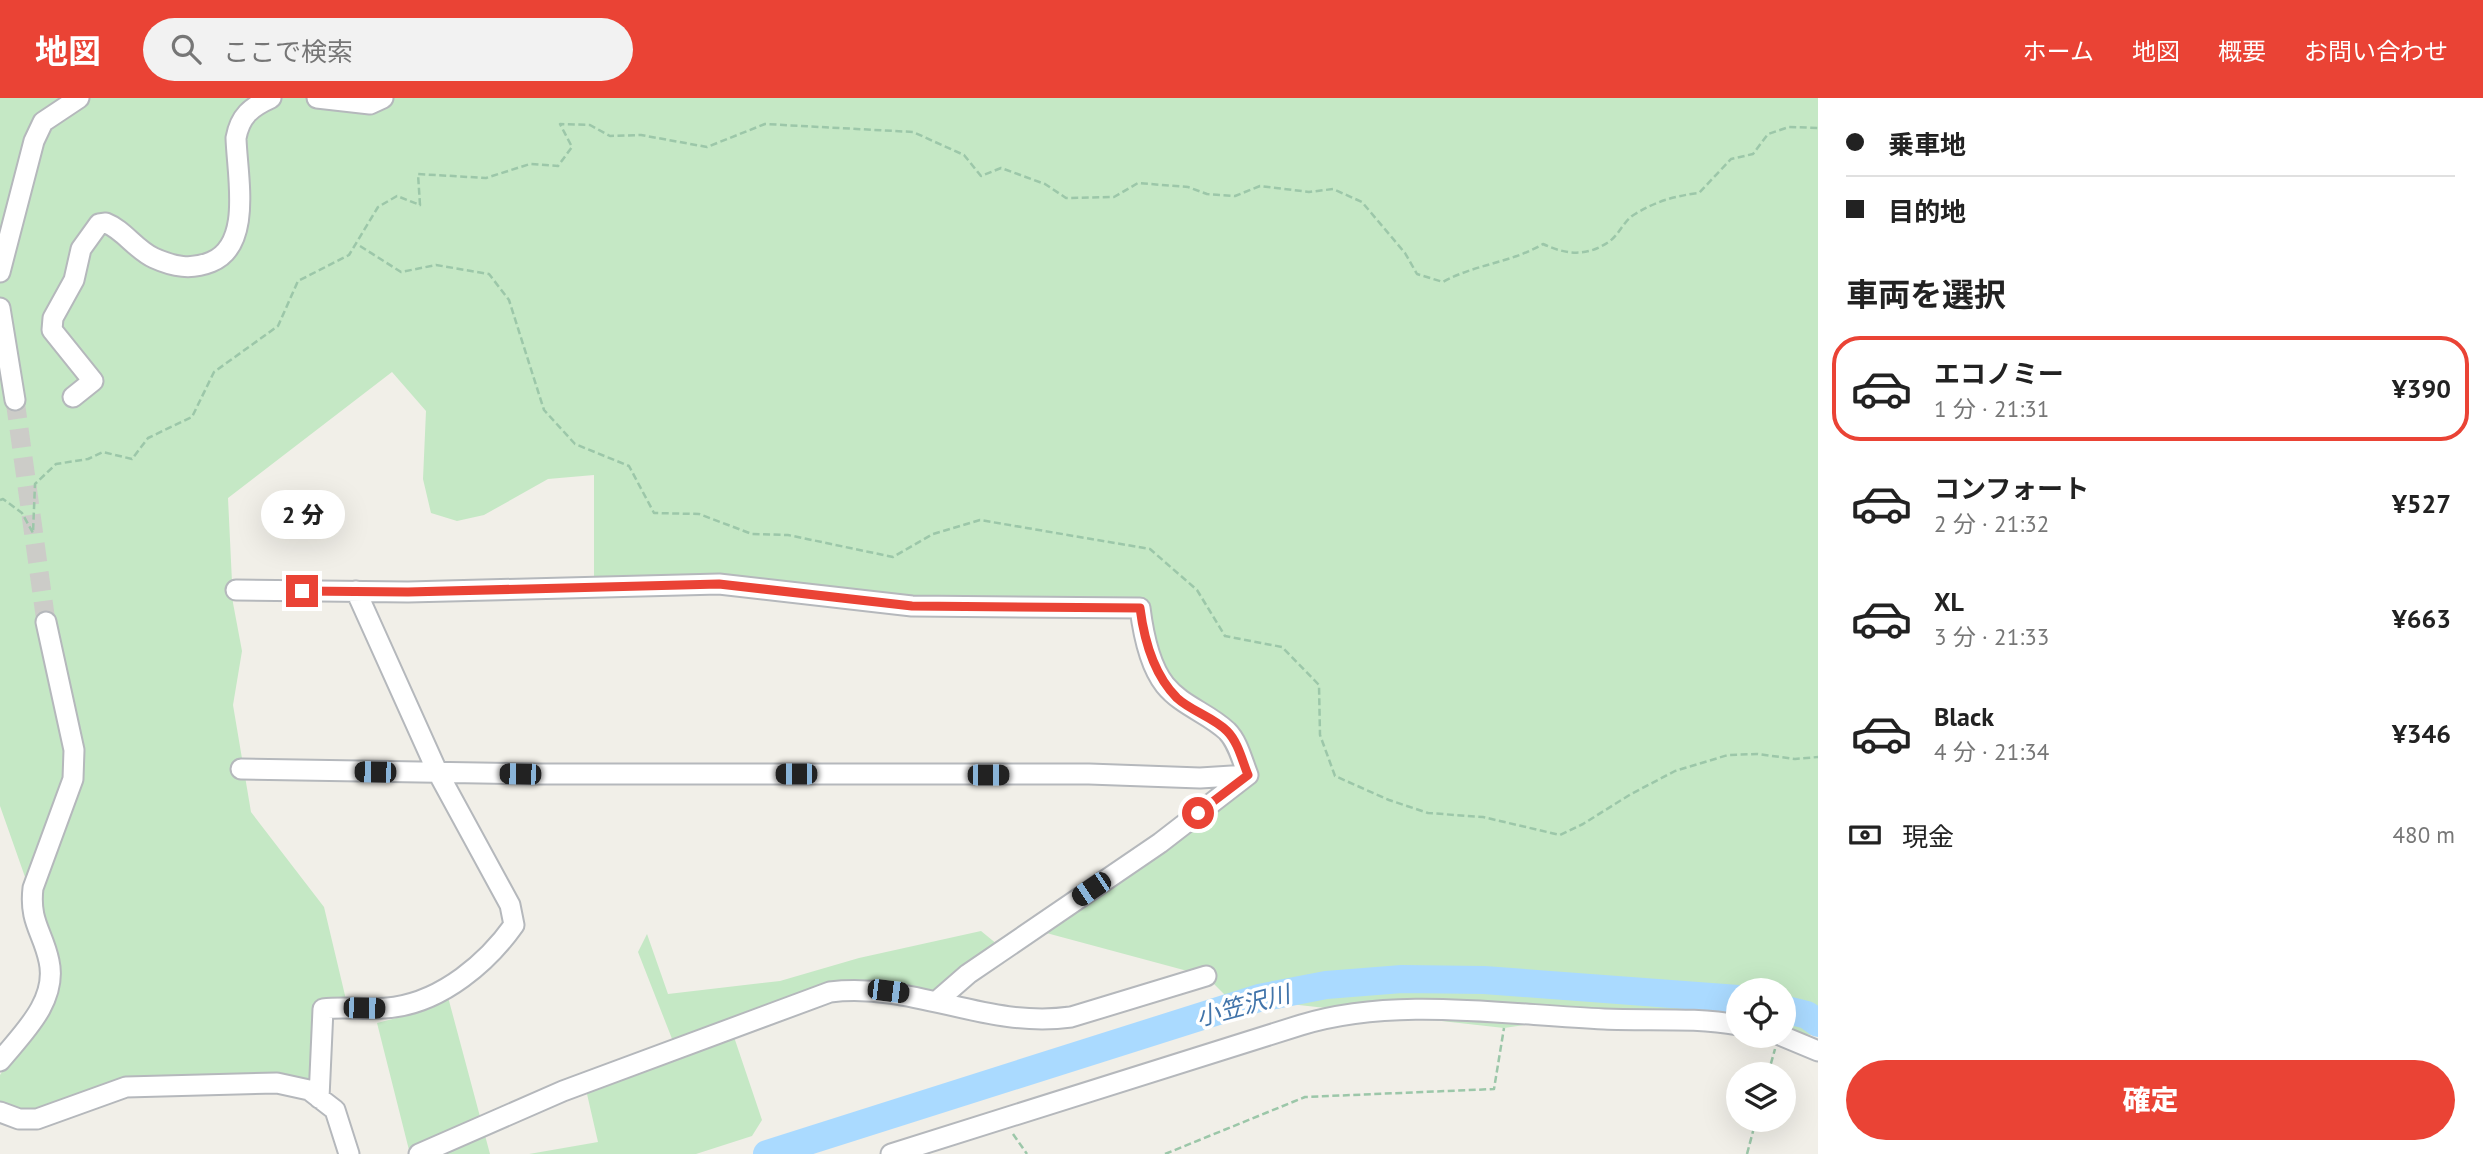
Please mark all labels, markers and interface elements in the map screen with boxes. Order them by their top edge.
search box [143,18,633,81]
text: 地図 [35,29,101,72]
icon: search [167,30,205,68]
text: ここで検索 [223,35,353,68]
text: ホーム [2023,36,2094,67]
text: 地図 [2132,36,2180,67]
text: 概要 [2218,36,2266,67]
text: お問い合わせ [2304,36,2448,67]
text: 乗車地 [1888,128,1966,161]
text: 目的地 [1888,195,1966,228]
text: 車両を選択 [1846,273,2006,315]
icon: car [1850,357,1913,420]
text: エコノミー [1934,357,2064,390]
text: ¥390 [2392,372,2451,405]
text: 1 分 · 21:31 [1934,394,2049,423]
icon: car [1850,472,1913,535]
text: コンフォート [1934,472,2089,505]
text: ¥527 [2392,487,2451,520]
callout: 2 分 [260,490,344,538]
text: 2 分 [282,500,324,529]
text: 2 分 · 21:32 [1934,509,2049,538]
route end [286,575,318,607]
text: XL [1934,585,1964,618]
icon: car [1850,587,1913,650]
text: ¥663 [2392,602,2451,635]
text: 3 分 · 21:33 [1934,622,2049,651]
text: Black [1934,700,1994,733]
icon: car [1850,702,1913,765]
text: ¥346 [2392,717,2451,750]
text: 4 分 · 21:34 [1934,737,2049,766]
car [354,761,397,783]
car [499,763,542,785]
car [776,764,818,785]
car [968,765,1010,786]
route start [1182,797,1214,829]
icon: cash [1846,816,1884,854]
text: 現金 [1902,820,1954,853]
text: 480 m [2393,820,2455,849]
car [1068,869,1115,909]
water label: 小笠沢川 [1192,977,1296,1033]
car [866,978,911,1004]
map controls [1726,978,1796,1132]
button: locate [1726,978,1796,1048]
car [343,997,386,1019]
button: 確定 [1846,1060,2455,1140]
button: layers [1726,1062,1796,1132]

